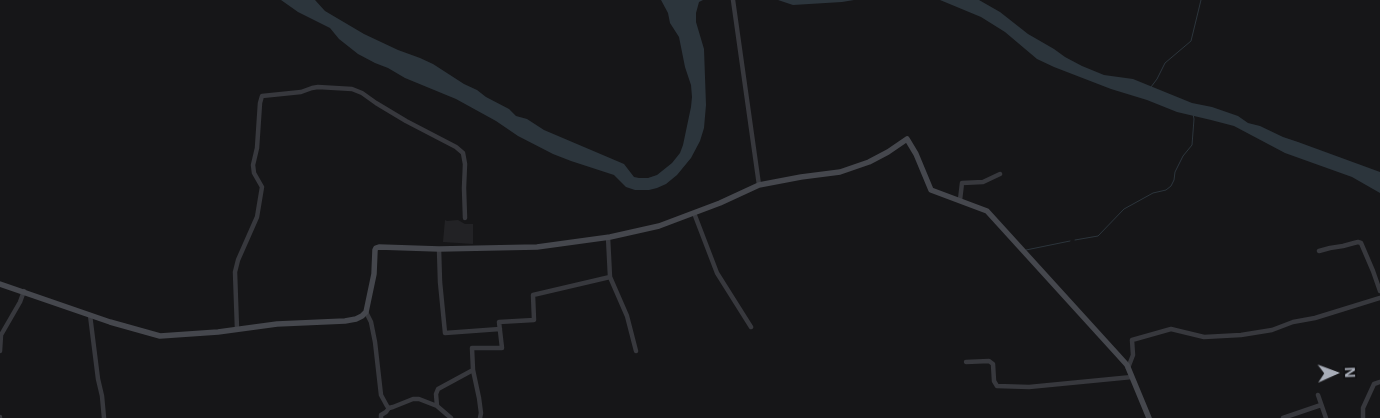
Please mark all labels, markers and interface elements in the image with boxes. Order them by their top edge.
north arrow [1310,348,1360,398]
text: N [1341,366,1360,378]

